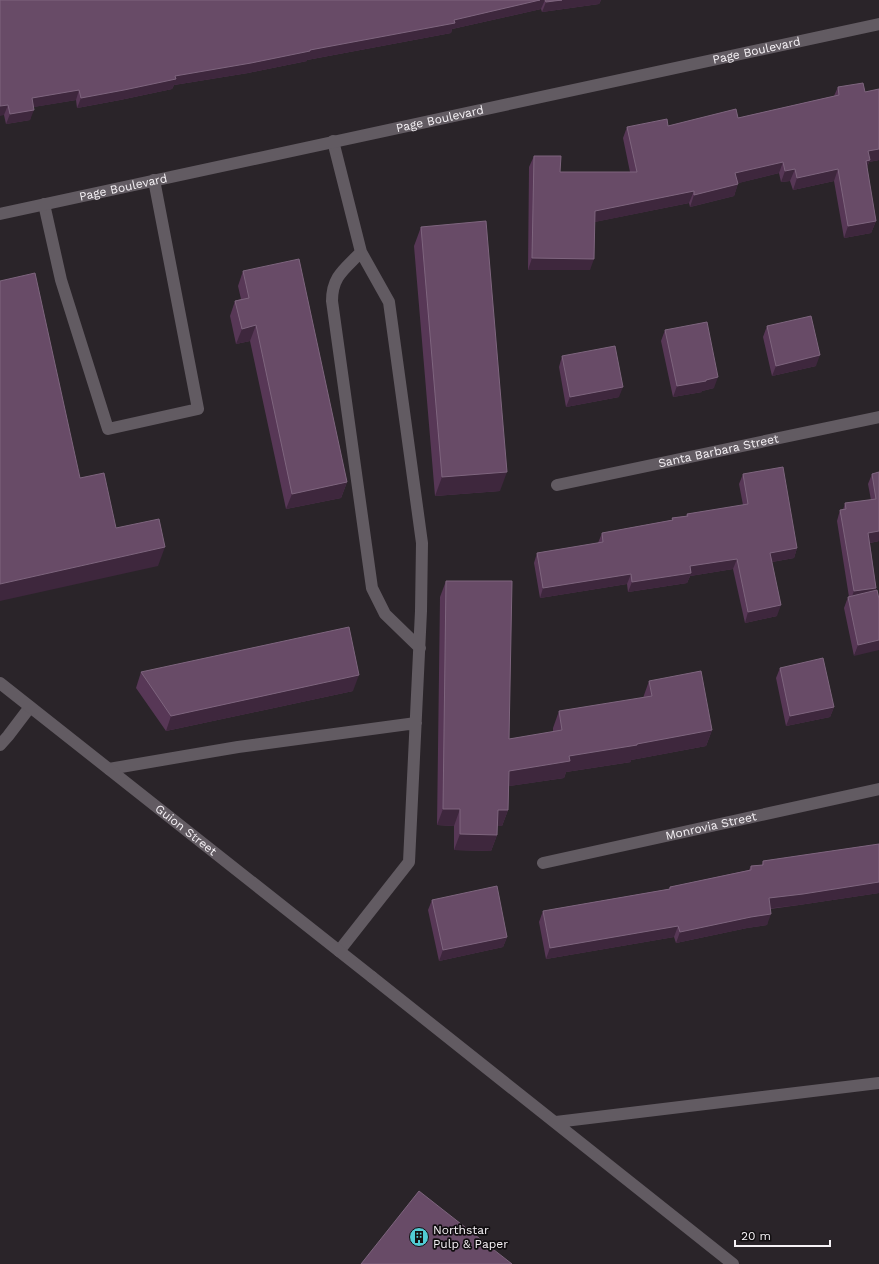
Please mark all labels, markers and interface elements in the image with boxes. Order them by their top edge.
street label: Page Boulevard [711,34,802,67]
street label: Page Boulevard [395,103,485,135]
street label: Page Boulevard [78,171,168,204]
street label: Santa Barbara Street [657,431,780,470]
street label: Guion Street [152,801,219,858]
street label: Monrovia Street [664,809,758,843]
scale bar [735,1222,830,1248]
place label: Northstar Pulp & Paper [433,1223,508,1251]
building icon: Northstar Pulp & Paper [408,1226,430,1248]
text: 20 m [741,1229,771,1243]

